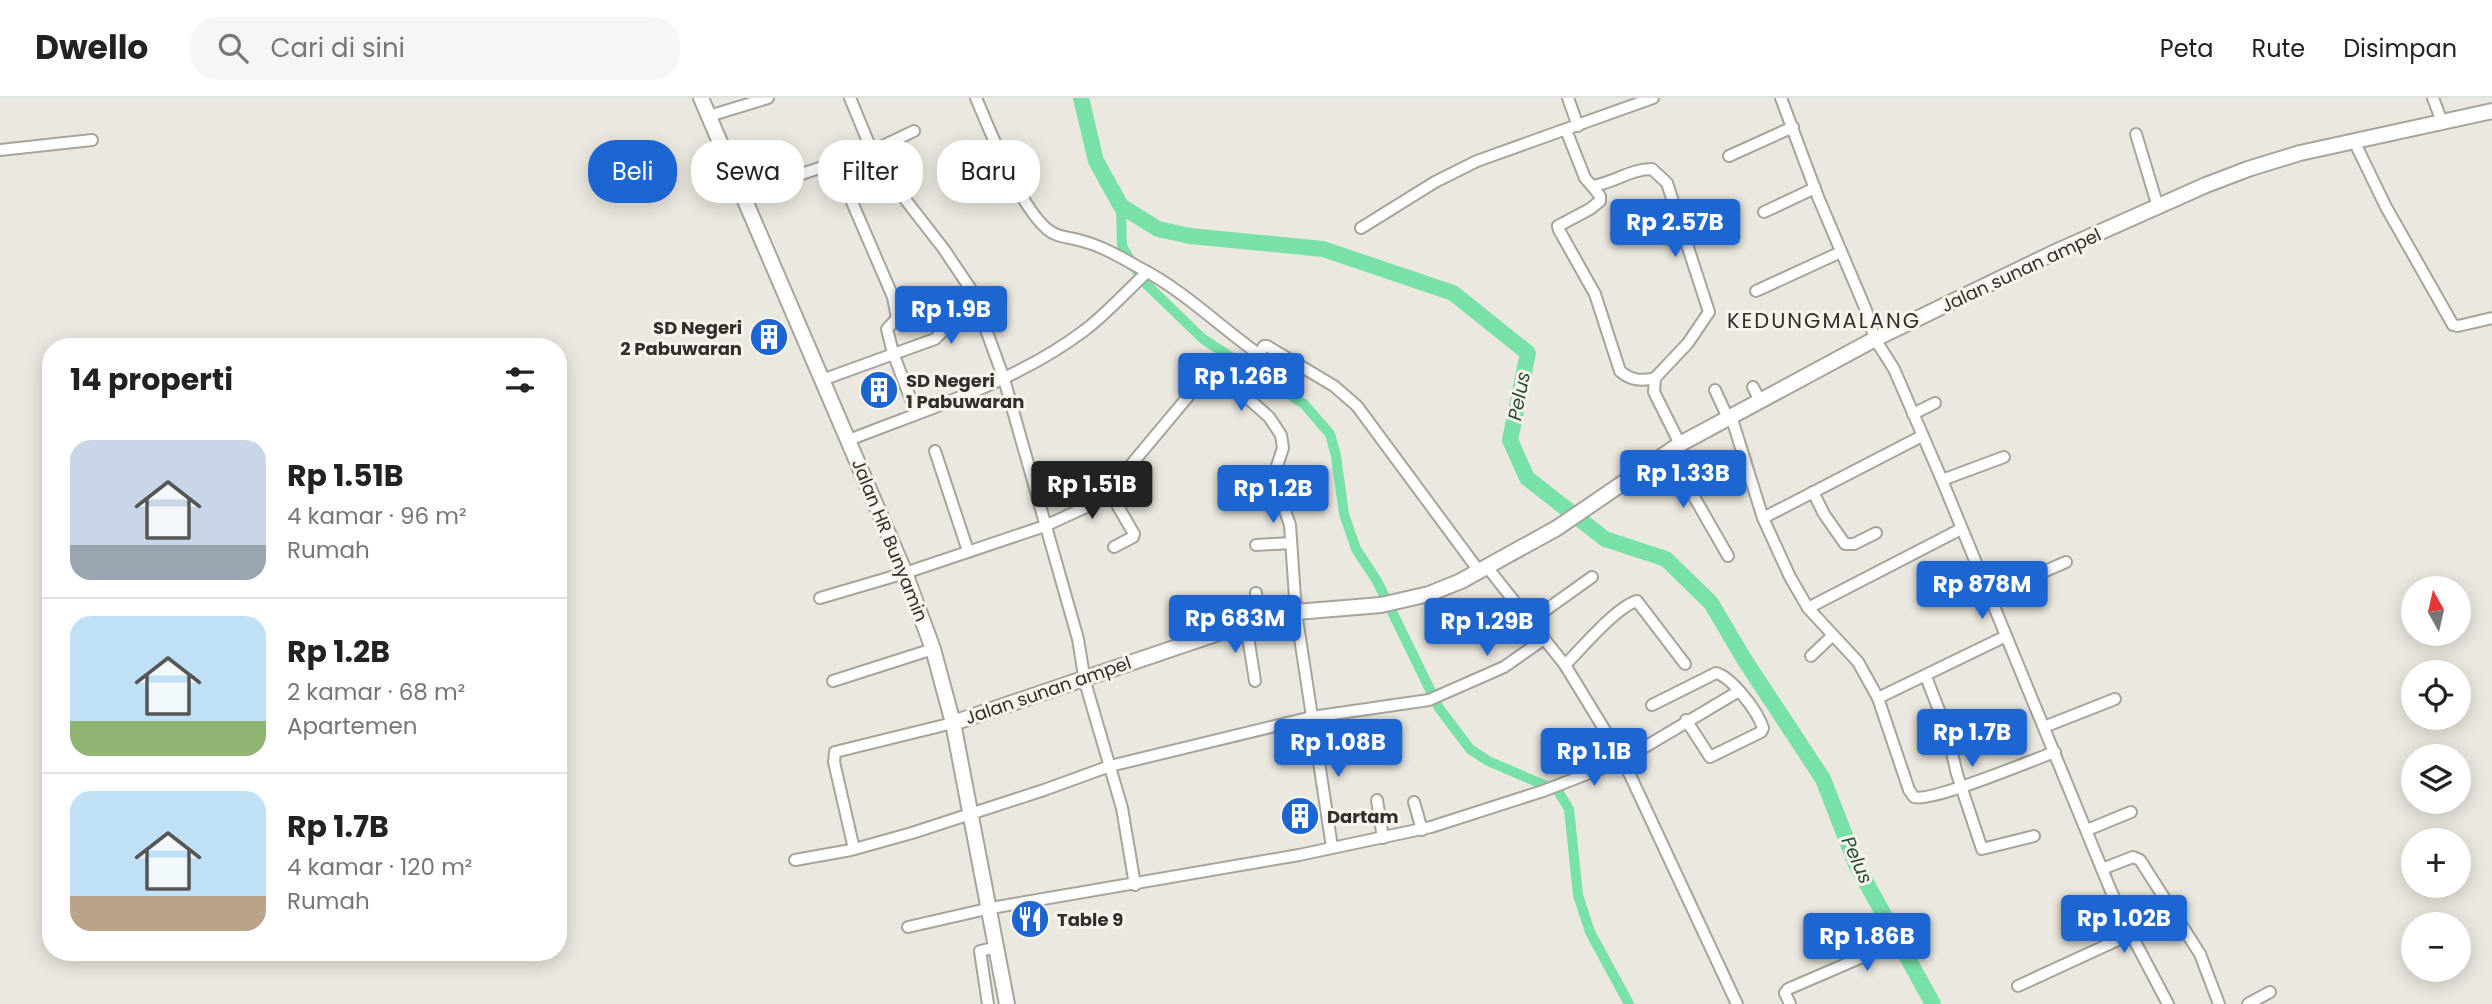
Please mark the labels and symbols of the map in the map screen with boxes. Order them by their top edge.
pin: Rp 2.57B [1603,200,1747,259]
street label: Jalan sunan ampel [1937,222,2105,318]
pin: Rp 1.9B [886,286,1016,346]
district label: KEDUNGMALANG [1727,306,1921,335]
place label: SD Negeri 2 Pabuwaran [620,315,742,361]
building icon: SD Negeri 2 Pabuwaran [748,316,790,358]
pin: Rp 1.26B [1169,354,1313,413]
place label: SD Negeri 1 Pabuwaran [906,368,1024,414]
building icon: SD Negeri 1 Pabuwaran [858,369,900,411]
water label: Pelus [1501,369,1537,423]
pin: Rp 1.33B [1611,450,1755,510]
street label: Jalan HR Bunyamin [846,455,934,625]
pin: Rp 1.51B [1020,462,1164,521]
pin: Rp 1.2B [1208,466,1338,525]
pin: Rp 878M [1917,561,2047,621]
north arrow [2401,576,2471,646]
pin: Rp 683M [1170,596,1300,655]
pin: Rp 1.29B [1415,598,1559,658]
street label: Jalan sunan ampel [962,650,1134,730]
pin: Rp 1.7B [1907,710,2037,769]
pin: Rp 1.08B [1266,720,1410,779]
pin: Rp 1.1B [1529,728,1659,788]
building icon: Dartam [1279,795,1321,837]
place label: Dartam [1327,804,1399,829]
water label: Pelus [1835,832,1879,888]
pin: Rp 1.02B [2052,896,2196,955]
restaurant icon: Table 9 [1009,898,1051,940]
place label: Table 9 [1057,907,1123,932]
pin: Rp 1.86B [1795,914,1939,973]

